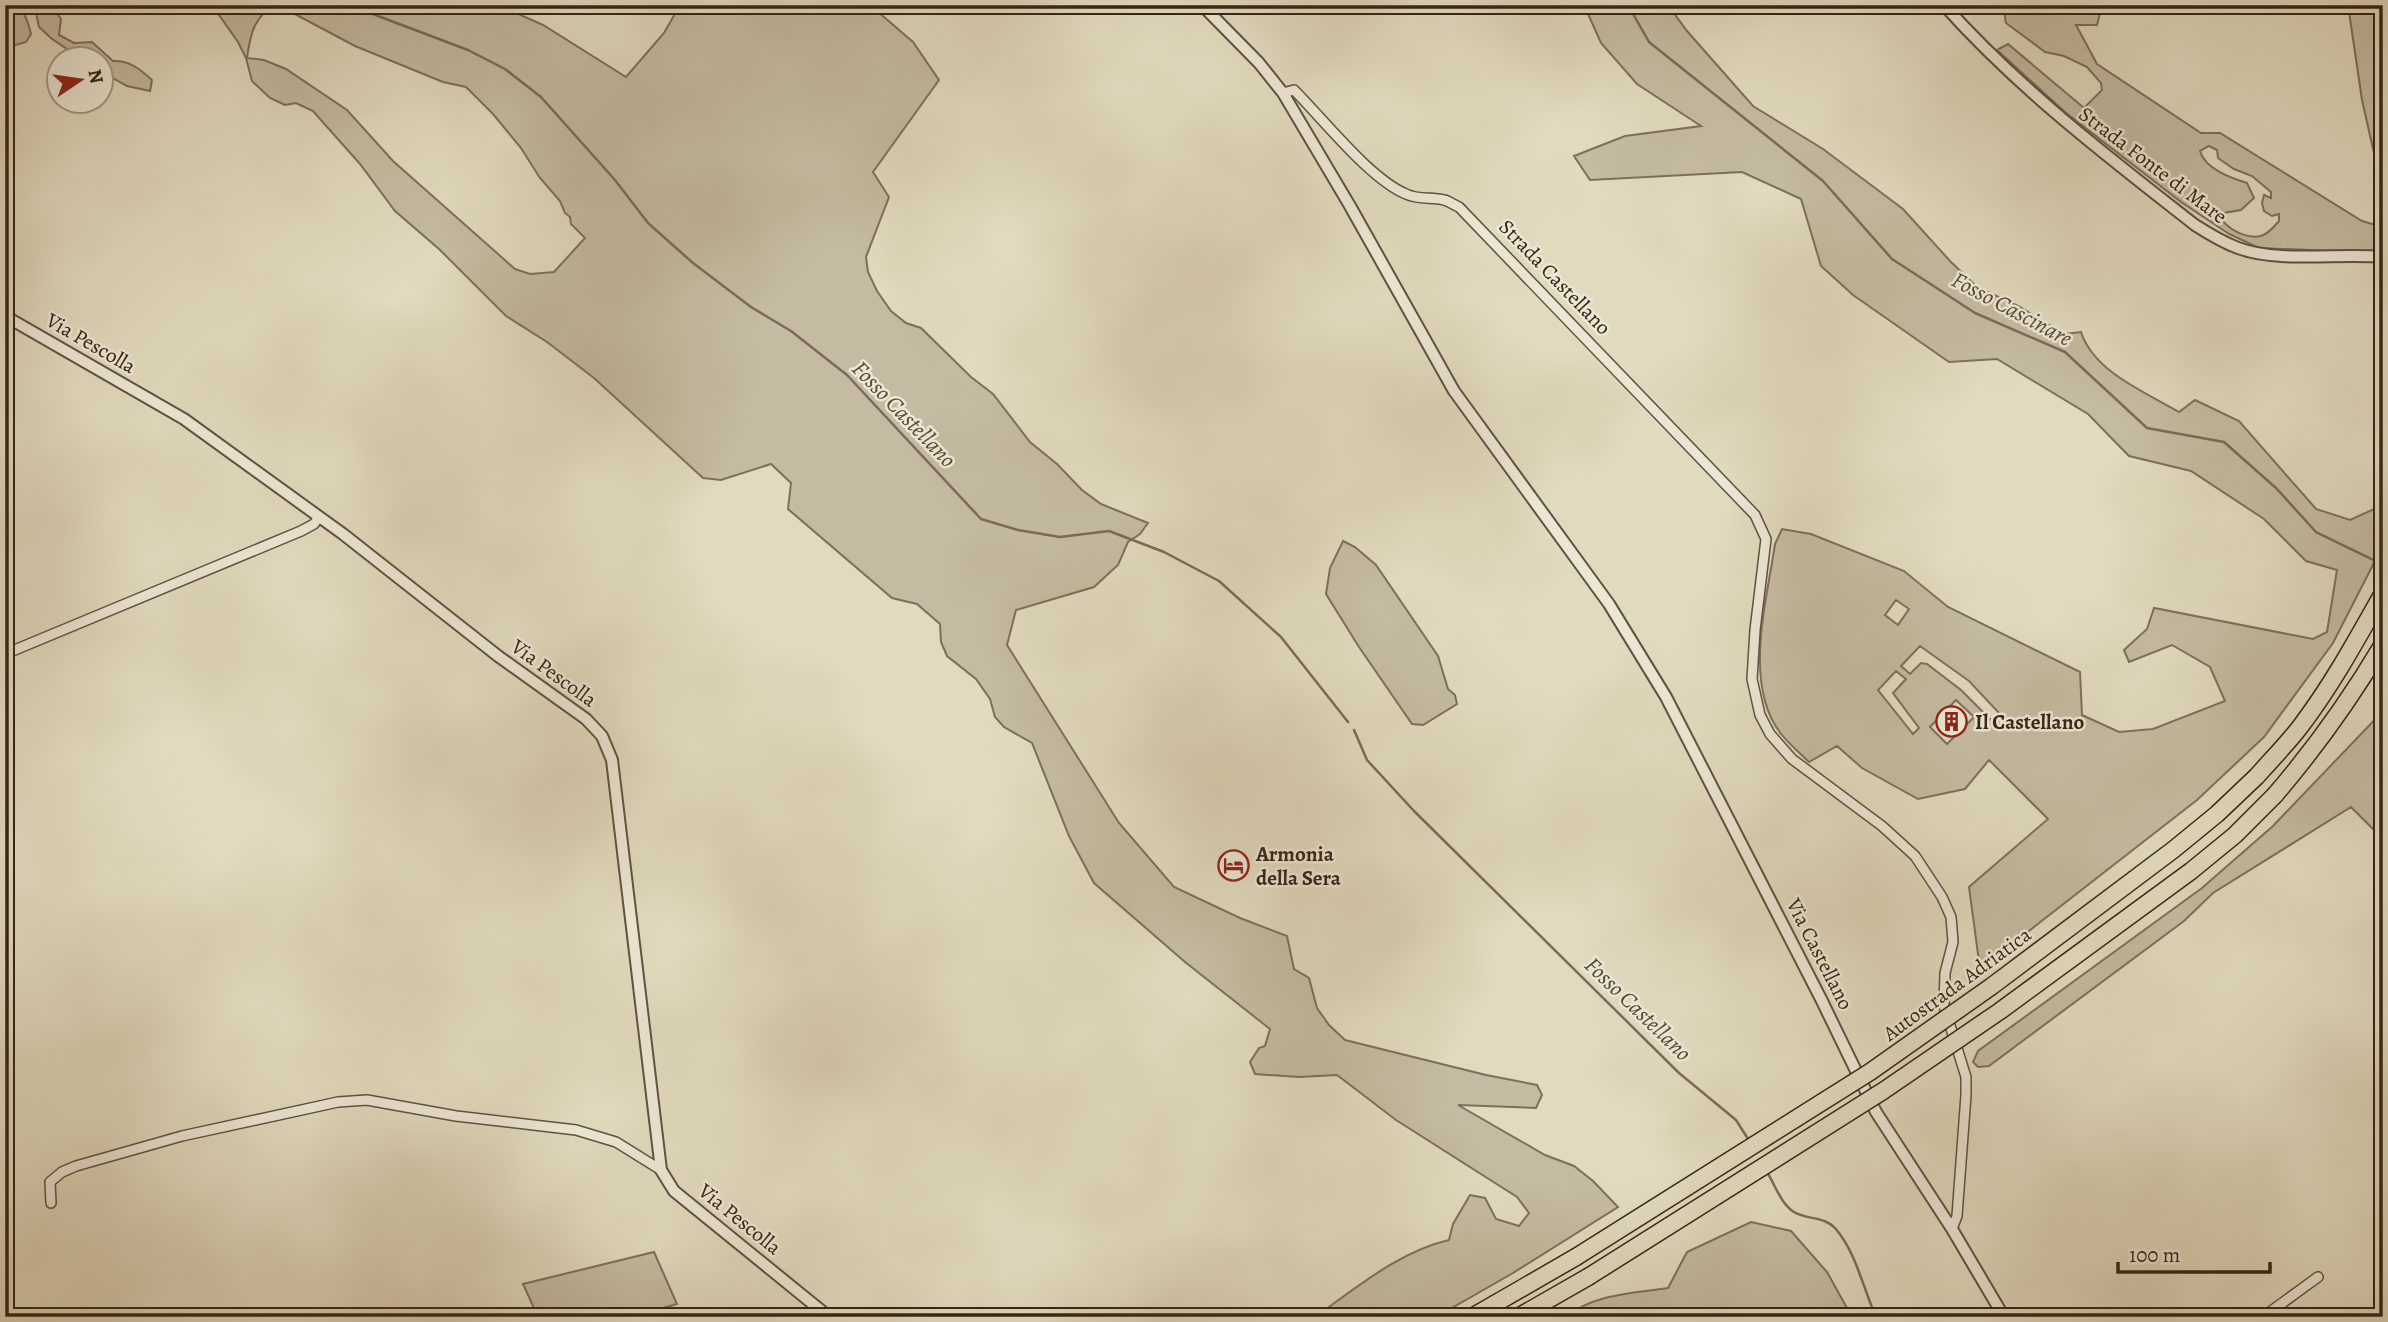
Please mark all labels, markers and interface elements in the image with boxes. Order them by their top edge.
north arrow [46,46,116,116]
text: N [81,67,110,86]
street label: Strada Fonte di Mare [2073,100,2233,230]
street label: Strada Castellano [1493,213,1617,341]
water label: Fosso Cascinare [1946,264,2078,354]
street label: Via Pescolla [40,306,141,380]
water label: Fosso Castellano [845,354,963,474]
street label: Via Pescolla [505,632,603,714]
building icon: Il Castellano [1935,705,1969,739]
place label: Il Castellano [1975,708,2084,736]
place label: Armonia della Sera [1255,840,1342,892]
hotel icon: Armonia della Sera [1216,849,1250,883]
street label: Via Castellano [1779,893,1860,1015]
street label: Autostrada Adriatica [1876,920,2037,1048]
water label: Fosso Castellano [1578,950,1698,1068]
street label: Via Pescolla [692,1176,788,1261]
scale bar [2118,1231,2271,1275]
text: 100 m [2129,1241,2180,1269]

